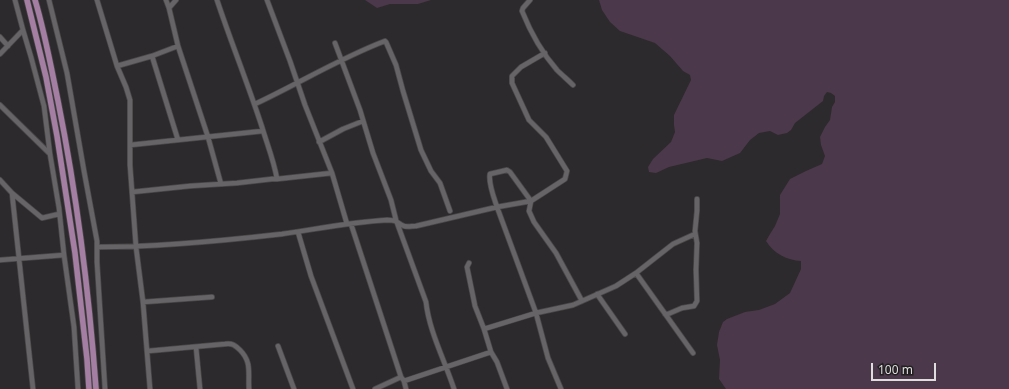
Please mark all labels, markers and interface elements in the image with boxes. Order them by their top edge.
scale bar [873,355,938,381]
text: 100 m [878,361,913,378]

